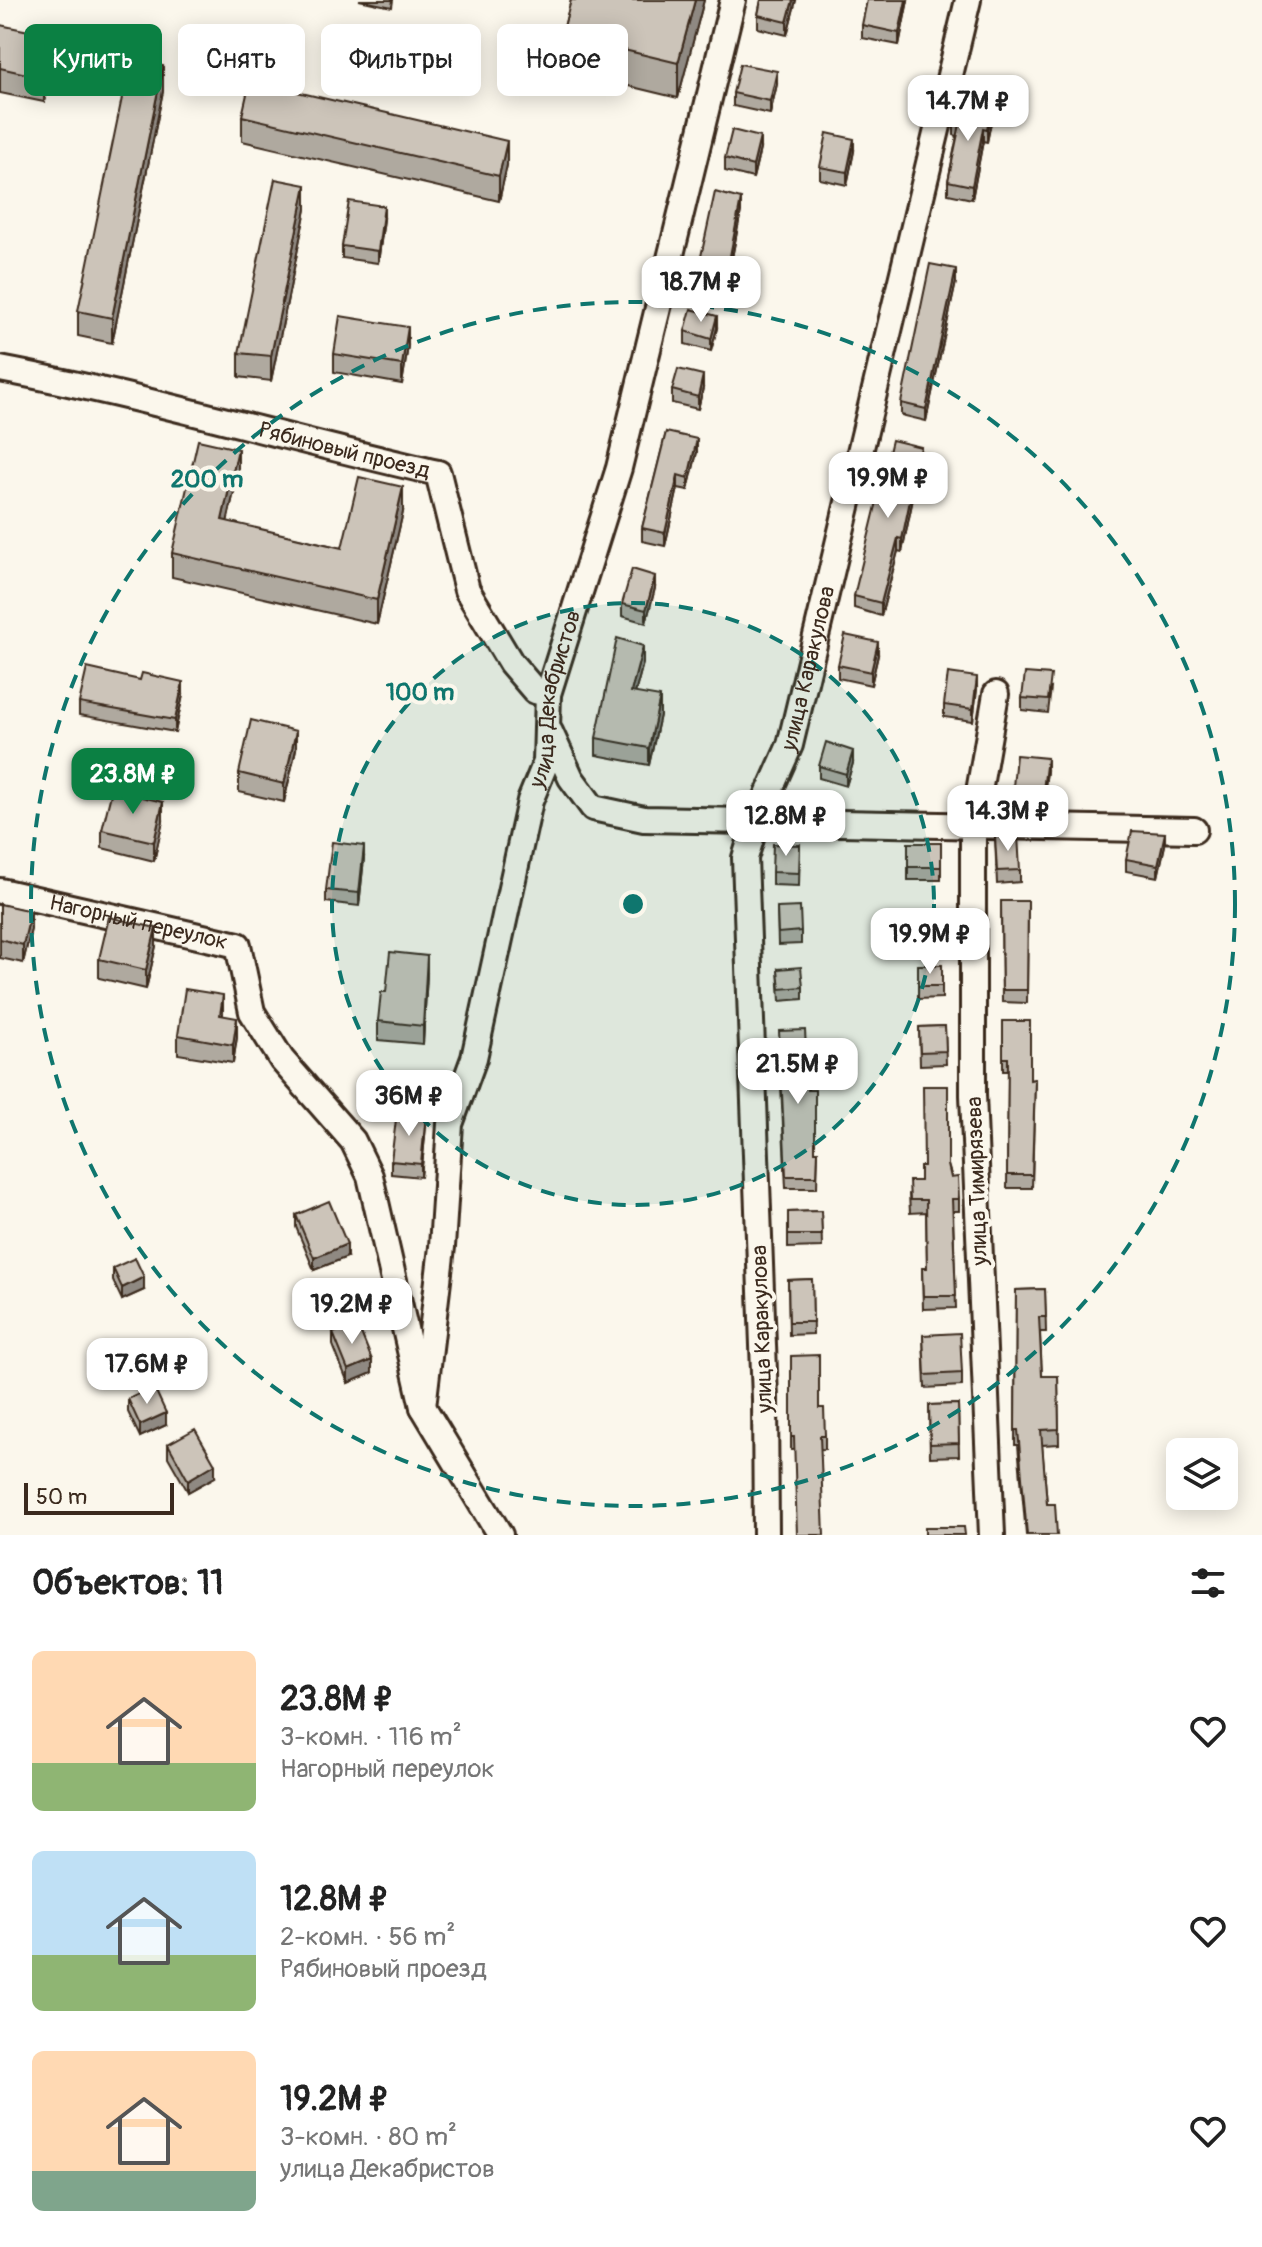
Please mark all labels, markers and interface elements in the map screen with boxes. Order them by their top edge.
chip: Купить [24,24,162,96]
chip: Снять [178,24,305,96]
chip: Фильтры [321,24,481,96]
chip: Новое [497,24,628,96]
pin: 14.7M ₽ [894,75,1042,143]
text: 14.7M ₽ [926,85,1010,117]
pin: 18.7M ₽ [627,256,775,324]
text: 18.7M ₽ [660,266,742,298]
street label: Рябиновый проезд [256,416,433,485]
pin: 19.9M ₽ [814,452,962,520]
text: 19.9M ₽ [847,462,929,494]
text: 200 m [171,465,243,494]
street label: улица Каракулова [775,583,841,757]
street label: улица Декабристов [523,607,587,793]
text: 100 m [386,678,454,707]
pin: 23.8M ₽ [59,748,207,816]
text: 23.8M ₽ [89,758,177,790]
pin: 14.3M ₽ [934,785,1082,853]
pin: 12.8M ₽ [712,790,860,858]
text: 14.3M ₽ [965,795,1051,827]
text: 12.8M ₽ [744,800,828,832]
street label: Нагорный переулок [47,889,230,956]
centre of rings [619,890,647,918]
pin: 19.9M ₽ [856,908,1004,976]
text: 19.9M ₽ [889,918,971,950]
pin: 21.5M ₽ [724,1038,872,1106]
text: 21.5M ₽ [756,1048,840,1080]
pin: 36M ₽ [353,1070,465,1138]
text: 36M ₽ [374,1080,444,1112]
street label: улица Тимирязева [960,1096,994,1267]
street label: улица Каракулова [745,1244,779,1415]
pin: 19.2M ₽ [278,1278,426,1346]
text: 19.2M ₽ [310,1288,394,1320]
pin: 17.6M ₽ [73,1338,221,1406]
text: 17.6M ₽ [105,1348,189,1380]
map controls [1166,1438,1238,1510]
button: layers [1166,1438,1238,1510]
scale bar [24,1479,174,1515]
text: 50 m [36,1483,87,1511]
icon: filters [1186,1561,1230,1605]
text: Объектов: 11 [32,1562,224,1605]
text: 23.8M ₽ [280,1678,394,1721]
icon: home [96,1683,192,1779]
icon: heart [1186,1709,1230,1753]
text: 3-комн. · 116 m² [280,1721,462,1753]
text: Нагорный переулок [280,1753,495,1785]
text: 12.8M ₽ [280,1878,389,1921]
icon: home [96,1883,192,1979]
icon: heart [1186,1909,1230,1953]
text: 2-комн. · 56 m² [280,1921,455,1953]
text: Рябиновый проезд [280,1953,487,1985]
text: 19.2M ₽ [280,2078,390,2121]
icon: home [96,2083,192,2179]
icon: heart [1186,2109,1230,2153]
text: 3-комн. · 80 m² [280,2121,457,2153]
text: улица Декабристов [280,2153,495,2185]

